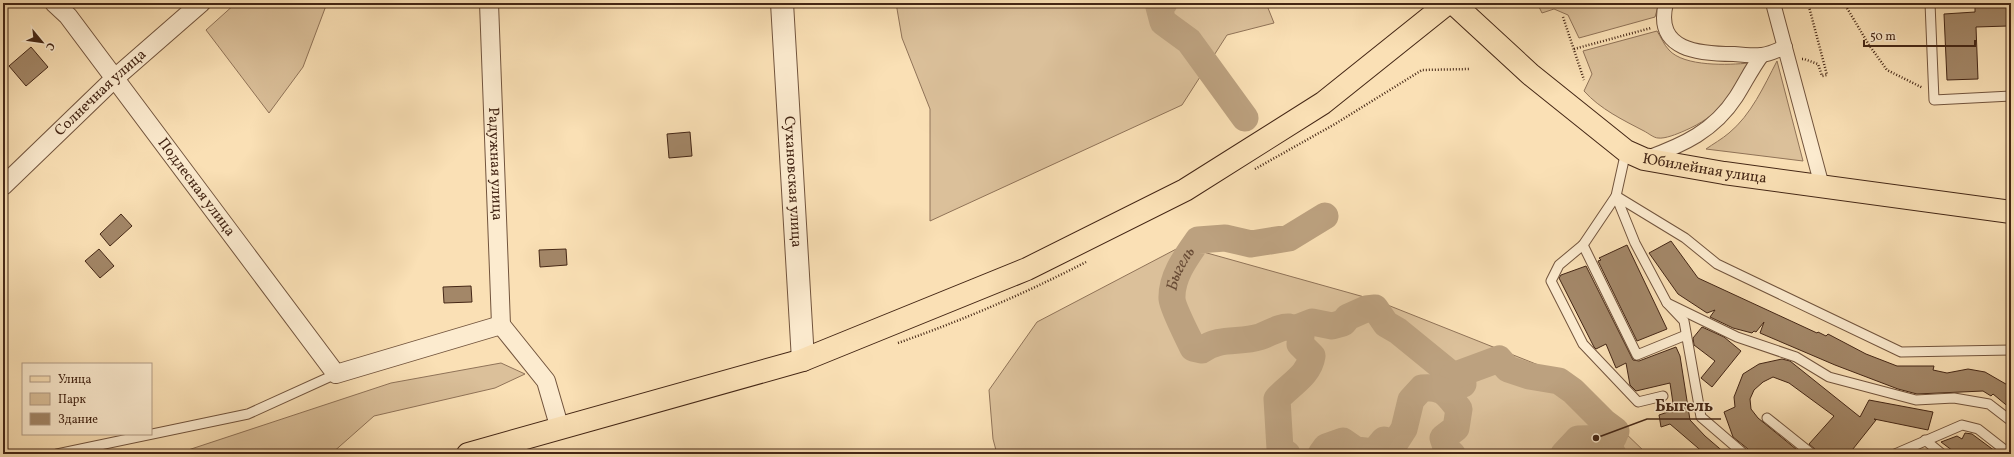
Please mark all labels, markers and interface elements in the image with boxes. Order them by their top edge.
north arrow [22,22,62,62]
scale bar [1864,22,1975,48]
text: 50 m [1870,29,1896,45]
street label: Солнечная улица [51,46,151,140]
street label: Радужная улица [482,107,508,221]
street label: Сухановская улица [778,115,807,248]
street label: Подлесная улица [152,134,240,241]
street label: Юбилейная улица [1641,148,1768,189]
water label: Быгель [1162,243,1201,292]
legend [22,363,152,435]
text: Улица [58,372,91,388]
callout: Быгель [1647,391,1721,419]
text: Парк [58,392,86,408]
text: Быгель [1655,396,1713,418]
text: Здание [58,412,98,428]

